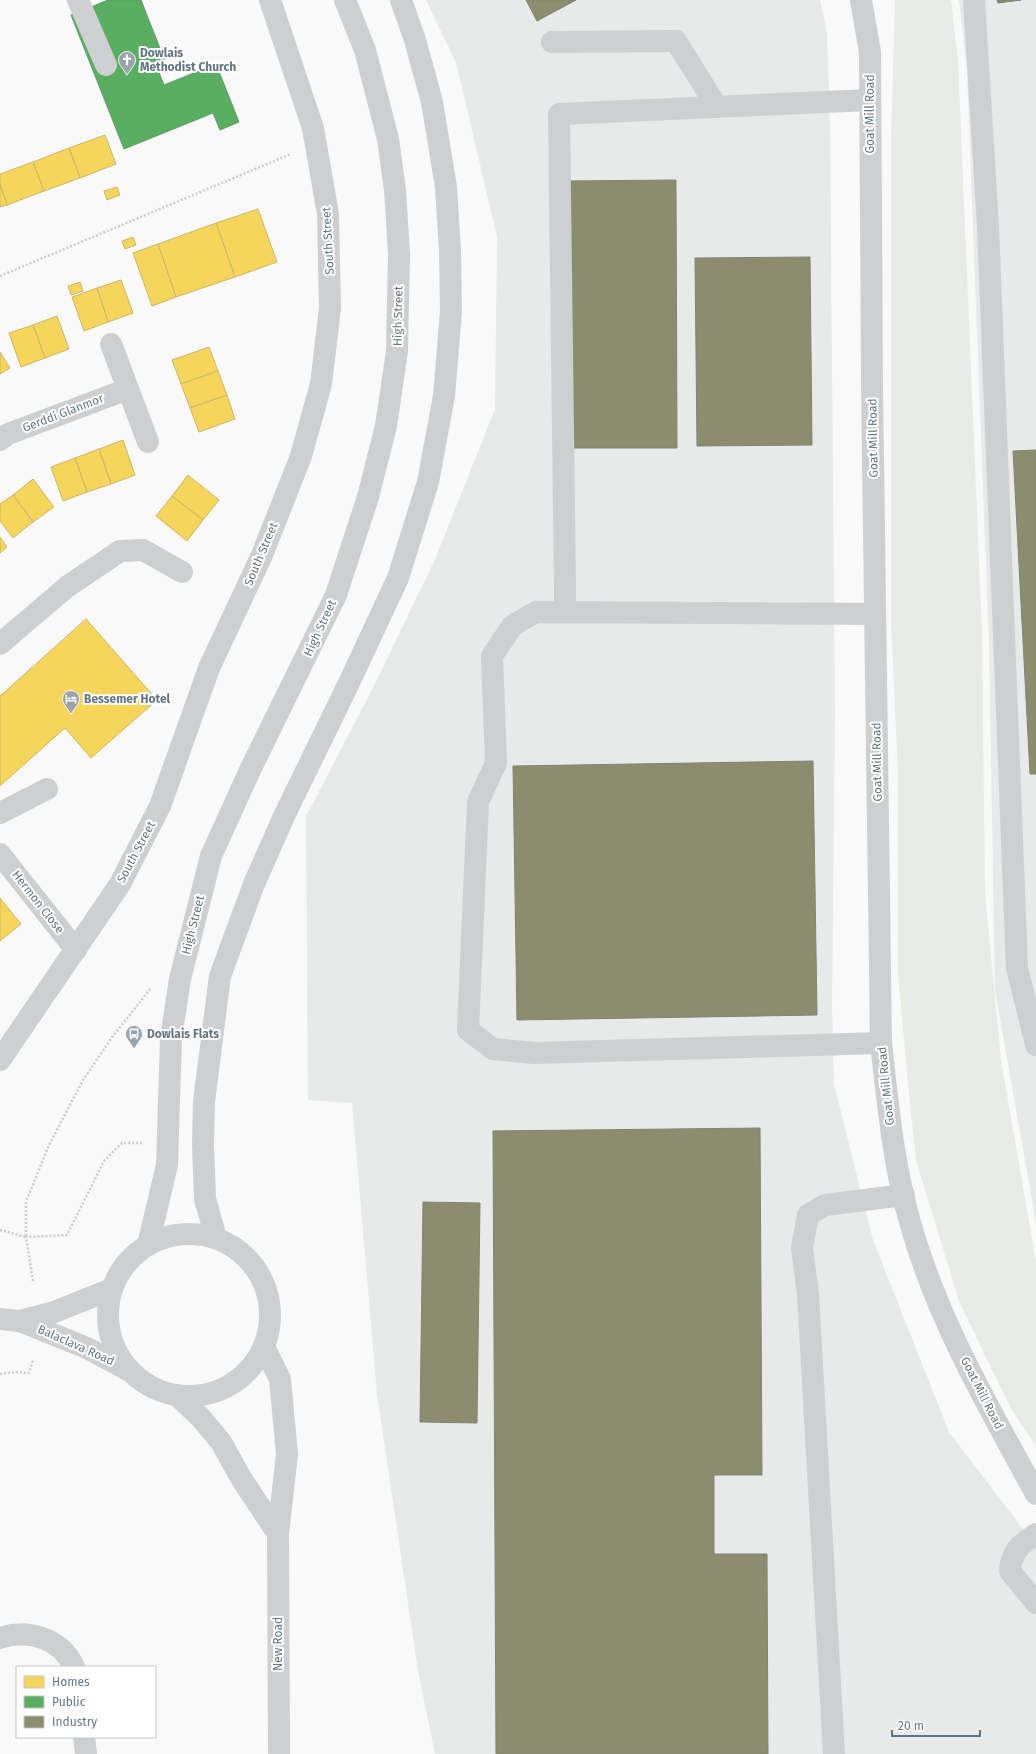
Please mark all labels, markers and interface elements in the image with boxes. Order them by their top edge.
place label: Dowlais Methodist Church [140,46,236,74]
church icon: Dowlais Methodist Church [117,50,137,75]
street label: Goat Mill Road [863,74,877,154]
street label: South Street [319,206,337,275]
street label: High Street [390,285,406,346]
street label: Gerddi Glanmor [20,391,106,435]
street label: Goat Mill Road [865,398,881,478]
street label: South Street [241,520,281,588]
street label: High Street [301,597,339,658]
hotel icon: Bessemer Hotel [61,689,81,714]
place label: Bessemer Hotel [84,692,171,706]
street label: Goat Mill Road [869,722,885,802]
street label: South Street [114,818,158,885]
street label: Hermon Close [9,868,67,936]
street label: High Street [179,893,207,956]
bus stop icon: Dowlais Flats [124,1024,144,1049]
place label: Dowlais Flats [147,1027,219,1041]
street label: Goat Mill Road [875,1046,897,1126]
street label: Balaclava Road [36,1322,116,1368]
street label: Goat Mill Road [958,1355,1006,1431]
street label: New Road [271,1617,285,1671]
legend [16,1666,156,1738]
text: Homes [52,1675,90,1689]
text: Public [52,1695,86,1709]
scale bar [892,1712,980,1738]
text: Industry [52,1715,97,1729]
text: 20 m [898,1719,924,1733]

